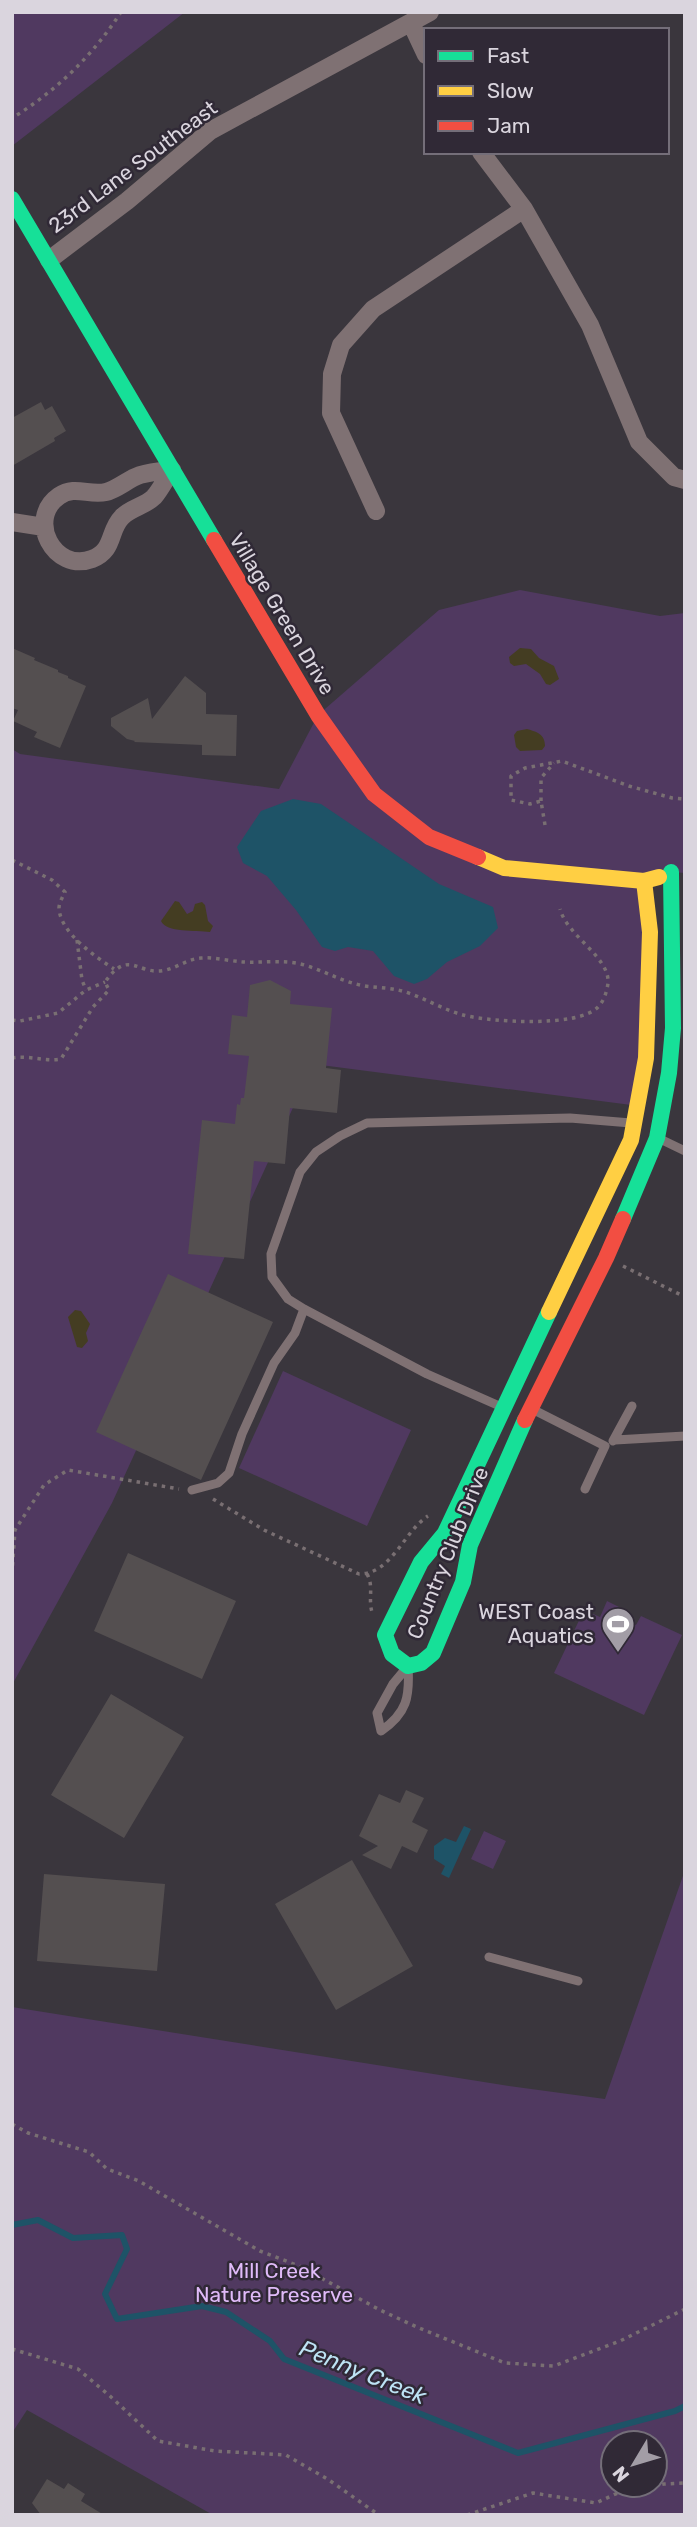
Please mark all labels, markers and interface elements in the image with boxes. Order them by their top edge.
legend [424,28,669,154]
text: Fast [487,43,529,68]
text: Slow [487,78,534,103]
street label: 23rd Lane Southeast [44,95,222,238]
text: Jam [487,113,531,138]
street label: Village Green Drive [224,528,341,699]
street label: Country Club Drive [402,1463,494,1643]
place label: WEST Coast Aquatics [478,1599,594,1648]
sports icon: WEST Coast Aquatics [599,1605,637,1654]
park label: Mill Creek Nature Preserve [195,2258,353,2307]
water label: Penny Creek [295,2334,432,2411]
north arrow [599,2429,669,2499]
text: N [608,2462,634,2487]

